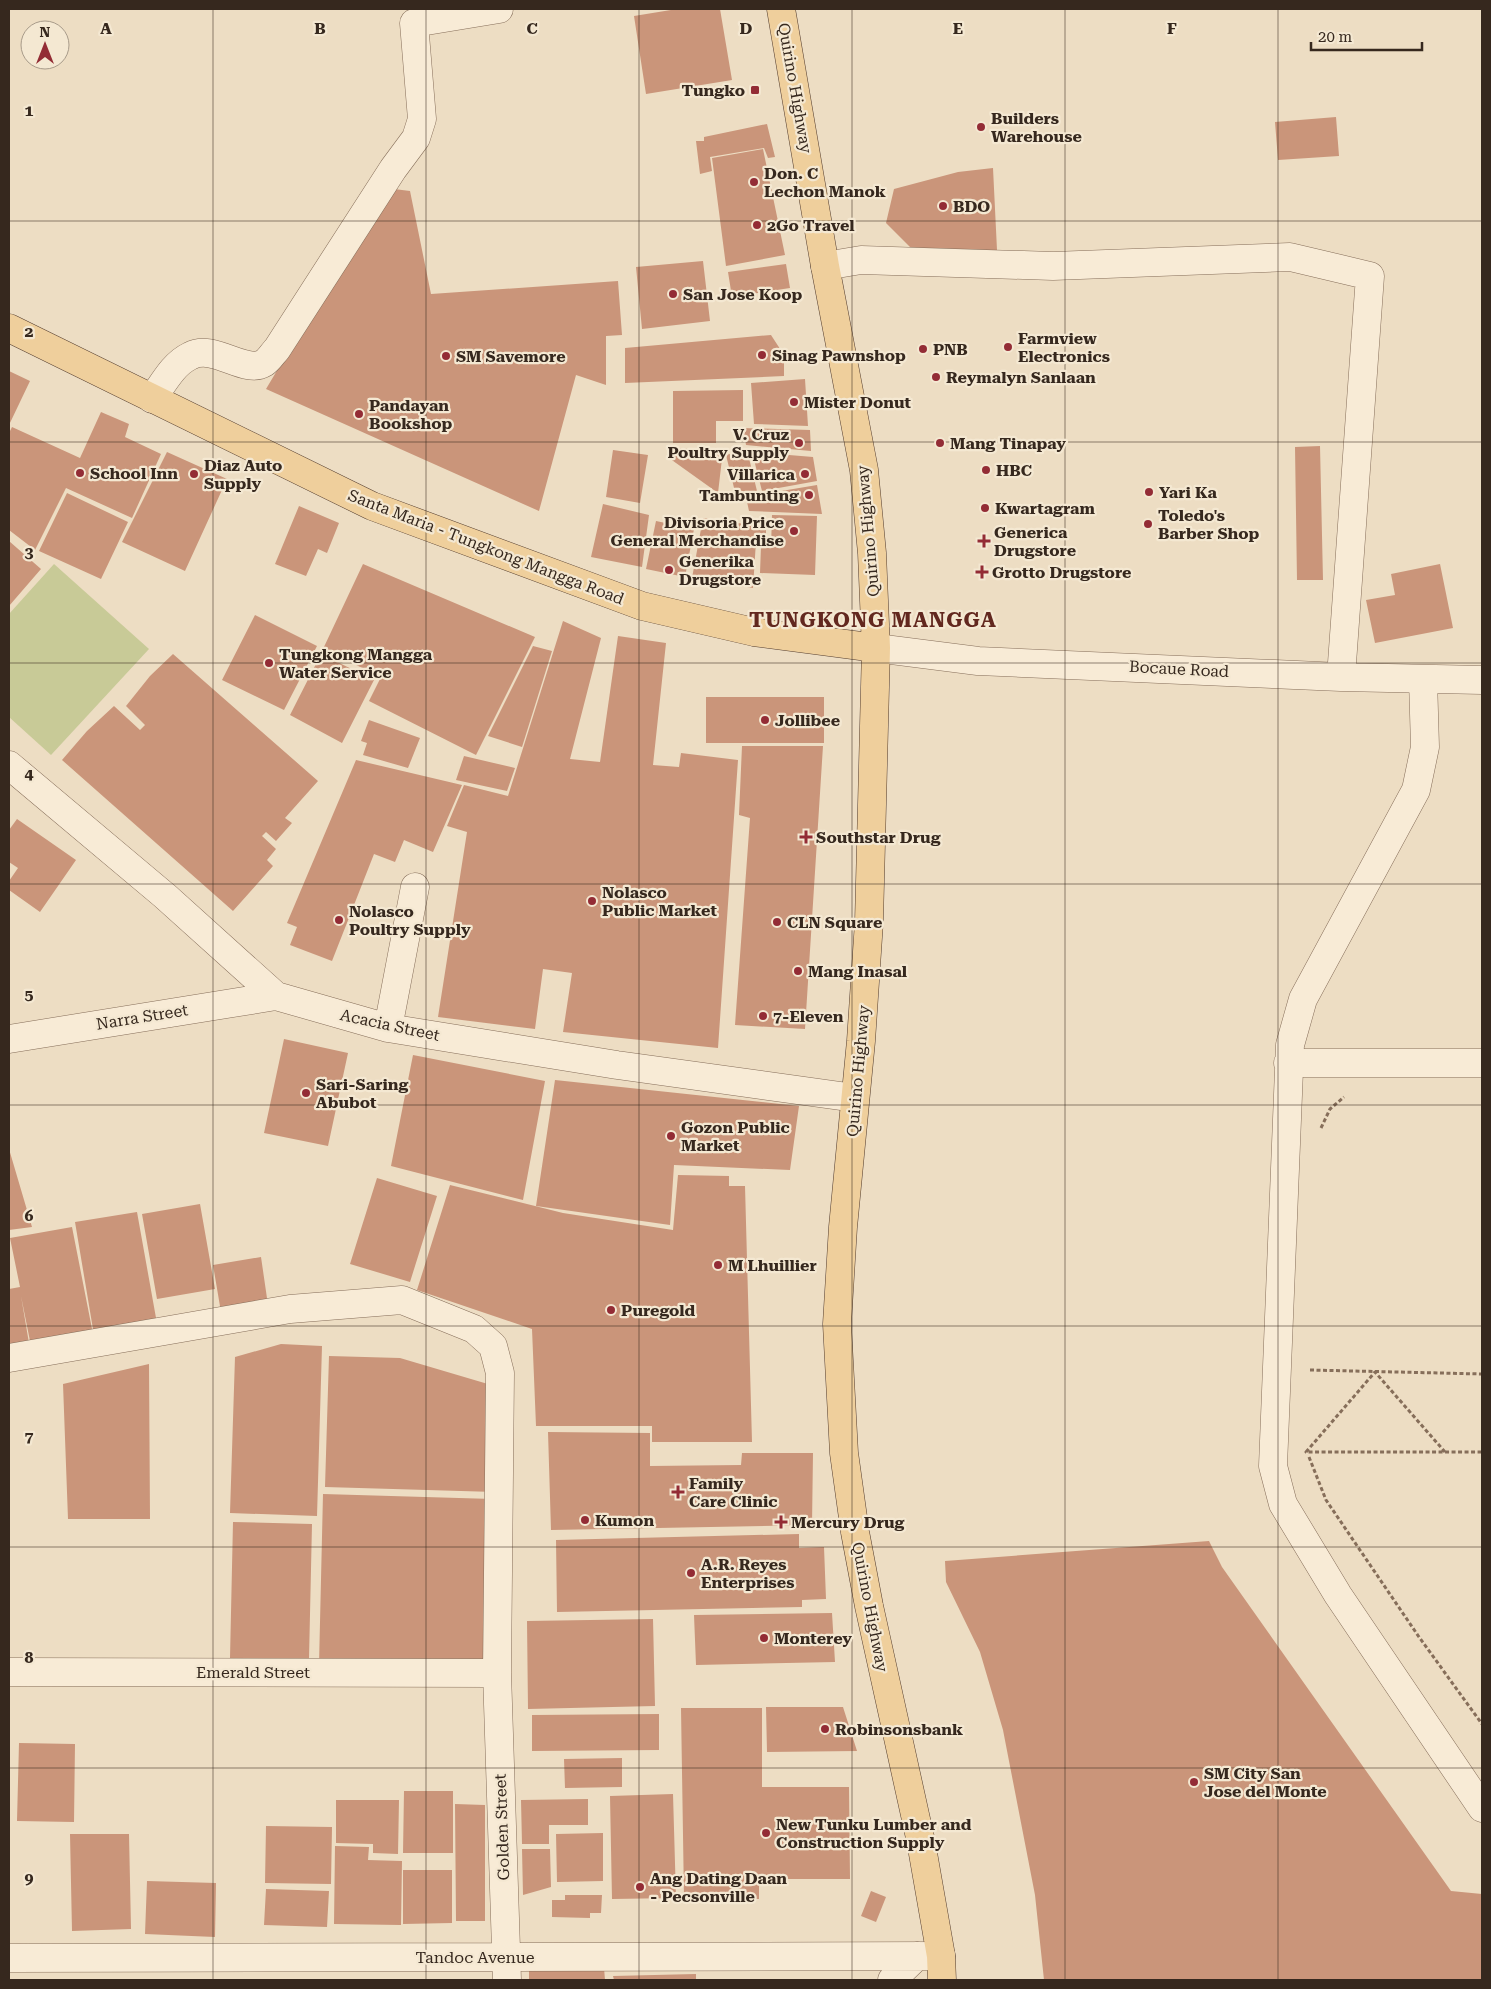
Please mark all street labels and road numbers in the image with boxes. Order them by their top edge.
street label: Quirino Highway [774,21,816,155]
street label: Quirino Highway [853,464,883,598]
street label: Santa Maria - Tungkong Mangga Road [345,485,627,609]
street label: Bocaue Road [1128,657,1230,681]
street label: Narra Street [95,1000,189,1034]
street label: Quirino Highway [843,1004,873,1138]
street label: Acacia Street [338,1005,442,1045]
street label: Quirino Highway [848,1540,892,1674]
street label: Emerald Street [196,1663,310,1682]
street label: Golden Street [491,1773,513,1881]
street label: Tandoc Avenue [415,1948,535,1967]

